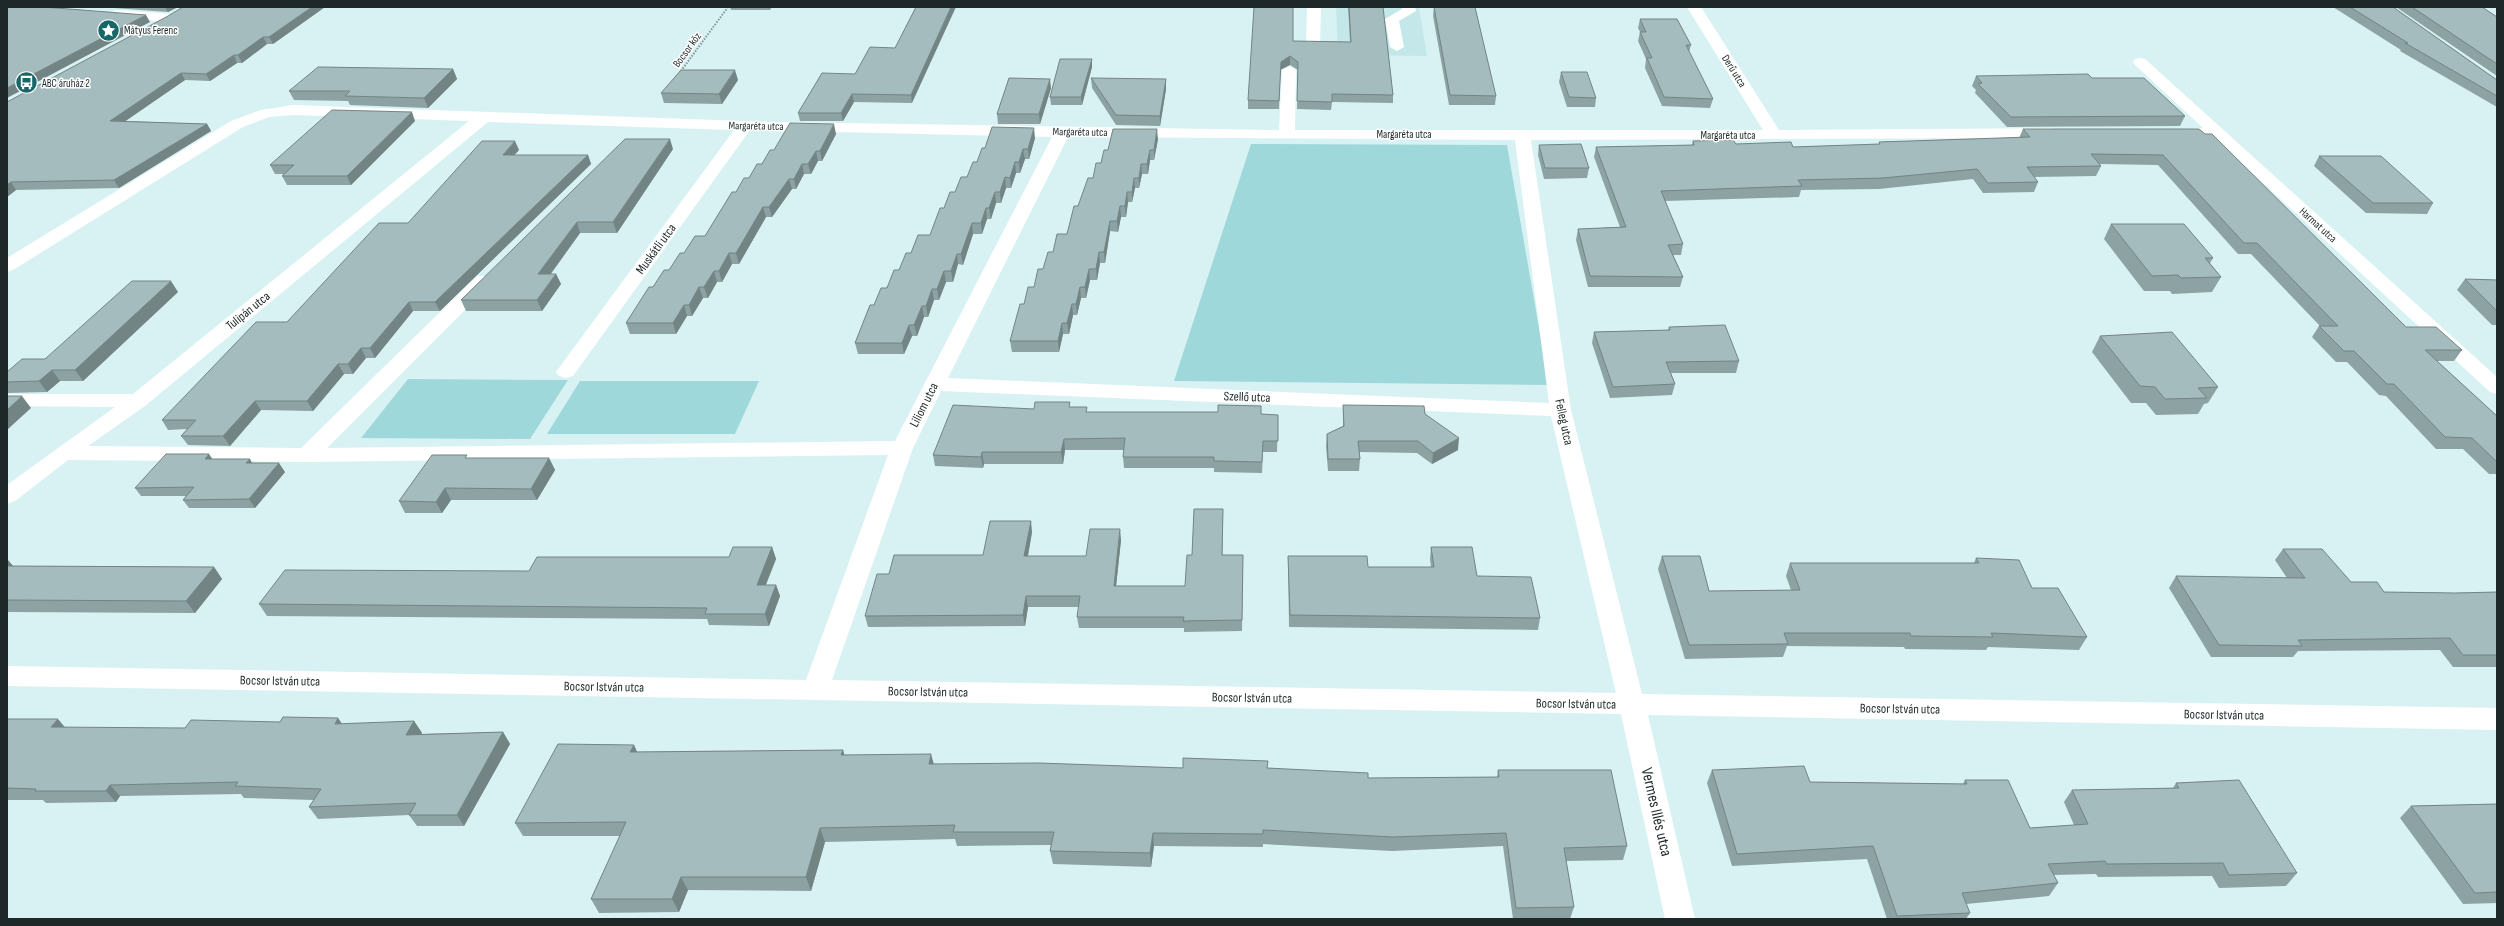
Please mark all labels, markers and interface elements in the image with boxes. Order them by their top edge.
place icon: Mátyus Ferenc [96,17,122,43]
place label: Mátyus Ferenc [124,24,178,37]
street label: Bocsor köz [670,30,704,70]
street label: Derű utca [1719,52,1749,90]
bus stop icon: ABC áruház 2 [13,70,39,96]
place label: ABC áruház 2 [41,77,90,90]
street label: Margaréta utca [728,119,784,133]
street label: Margaréta utca [1052,125,1108,139]
street label: Margaréta utca [1376,128,1432,141]
street label: Margaréta utca [1700,129,1756,142]
street label: Harmat utca [2297,205,2339,245]
street label: Muskátli utca [632,221,680,277]
street label: Tulipán utca [223,288,273,334]
street label: Liliom utca [906,380,942,430]
street label: Szellő utca [1223,388,1271,406]
street label: Felleg utca [1551,398,1577,446]
street label: Bocsor István utca [240,672,320,690]
street label: Bocsor István utca [564,678,644,696]
street label: Bocsor István utca [888,683,968,701]
street label: Bocsor István utca [1212,689,1292,707]
street label: Bocsor István utca [1536,695,1616,713]
street label: Bocsor István utca [1860,700,1940,718]
street label: Bocsor István utca [2184,706,2264,724]
street label: Vermes Illés utca [1637,766,1675,858]

